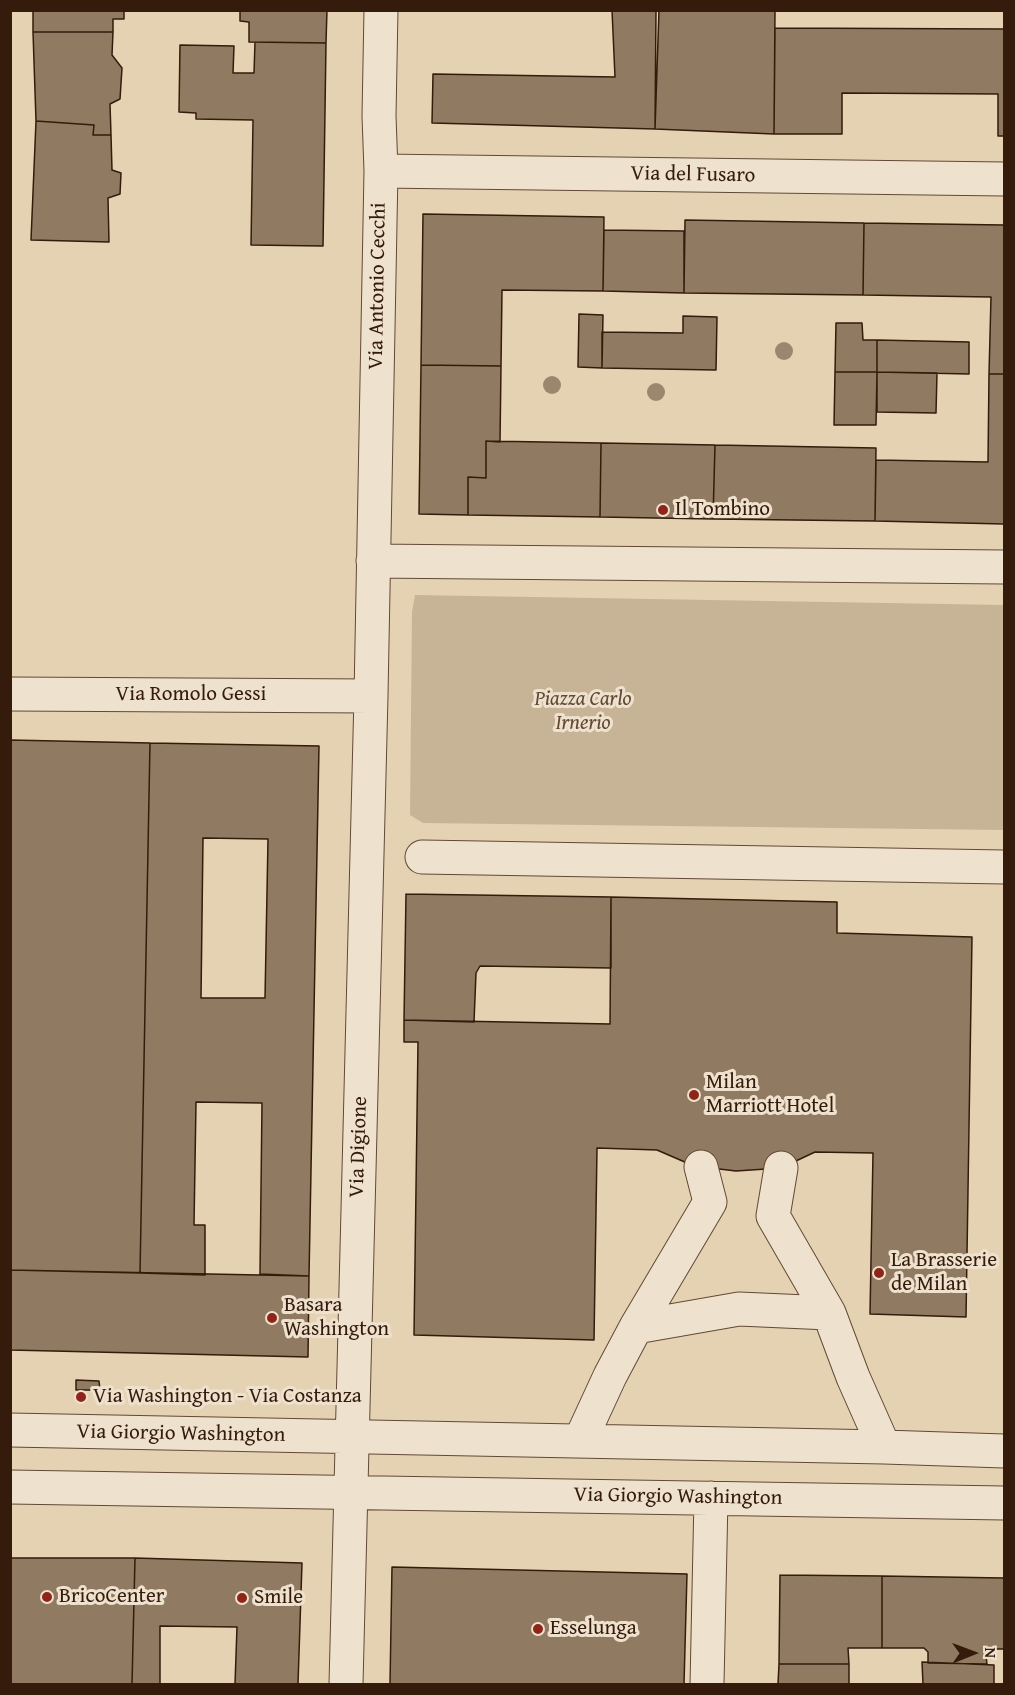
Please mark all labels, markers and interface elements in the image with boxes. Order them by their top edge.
street label: Via del Fusaro [630,161,756,189]
street label: Via Antonio Cecchi [364,202,392,370]
place label: Il Tombino [675,497,770,523]
marker: Il Tombino [656,503,670,517]
street label: Via Romolo Gessi [116,682,266,708]
park label: Piazza Carlo Irnerio [534,687,632,737]
place label: Milan Marriott Hotel [706,1070,834,1120]
marker: Milan Marriott Hotel [687,1088,701,1102]
street label: Via Digione [345,1096,373,1198]
place label: La Brasserie de Milan [891,1248,997,1298]
marker: La Brasserie de Milan [872,1266,886,1280]
place label: Basara Washington [284,1293,389,1343]
marker: Basara Washington [265,1311,279,1325]
place label: Via Washington - Via Costanza [93,1384,362,1410]
marker: Via Washington - Via Costanza [74,1390,88,1404]
street label: Via Giorgio Washington [76,1420,286,1448]
street label: Via Giorgio Washington [573,1483,783,1511]
place label: BricoCenter [59,1584,164,1610]
place label: Smile [254,1585,303,1611]
marker: BricoCenter [40,1590,54,1604]
marker: Smile [235,1591,249,1605]
place label: Esselunga [550,1616,637,1642]
marker: Esselunga [531,1622,545,1636]
north arrow [943,1623,1003,1683]
text: N [979,1647,1003,1658]

